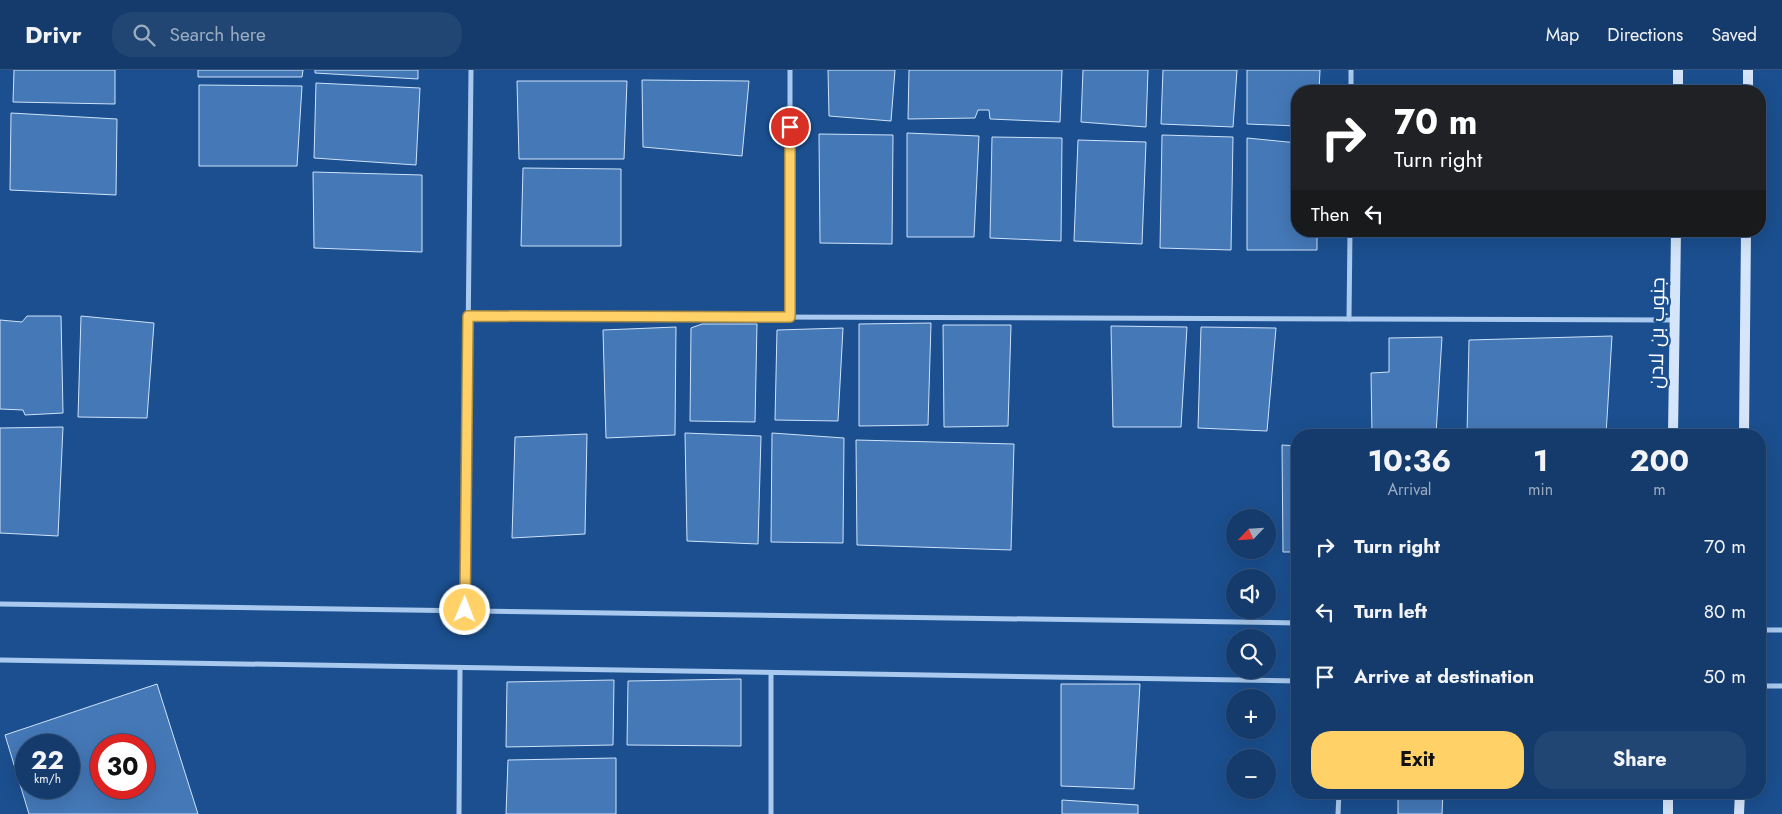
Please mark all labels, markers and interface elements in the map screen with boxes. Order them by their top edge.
search box [112,12,462,57]
text: Drivr [25,17,82,52]
icon: search [130,21,158,49]
text: Search here [170,21,266,48]
text: Map [1546,22,1579,48]
text: Directions [1607,22,1683,48]
text: Saved [1711,22,1757,48]
text: 70 m [1394,97,1477,147]
icon: right [1311,105,1376,170]
pin [769,106,811,148]
icon: arrive [776,113,804,141]
text: Turn right [1394,143,1482,175]
icon: left [1360,200,1388,228]
text: Then [1311,201,1350,228]
street label: جنوب بن لادن [1642,277,1672,389]
text: 10:36 [1368,439,1451,482]
text: 1 [1533,439,1548,482]
text: 200 [1630,439,1689,482]
text: Arrival [1387,478,1432,501]
text: min [1528,478,1553,501]
text: m [1653,478,1666,501]
north arrow [1226,509,1276,559]
map controls [1226,509,1276,799]
icon: right [1311,533,1339,561]
text: Turn right [1354,533,1440,560]
text: 70 m [1704,533,1746,560]
button: sound [1226,569,1276,619]
position arrow [438,583,490,635]
icon: left [1311,598,1339,626]
text: Turn left [1354,598,1427,625]
text: 80 m [1704,598,1746,625]
button: search [1226,629,1276,679]
icon: arrive [1311,663,1339,691]
text: Arrive at destination [1354,663,1534,690]
text: 50 m [1703,663,1746,690]
button: + [1226,689,1276,739]
button: Exit [1311,731,1524,789]
button: Share [1534,731,1746,789]
speed limit sign: 30 [90,734,155,799]
text: 22 [31,742,64,778]
button: − [1226,749,1276,799]
text: km/h [34,770,61,788]

